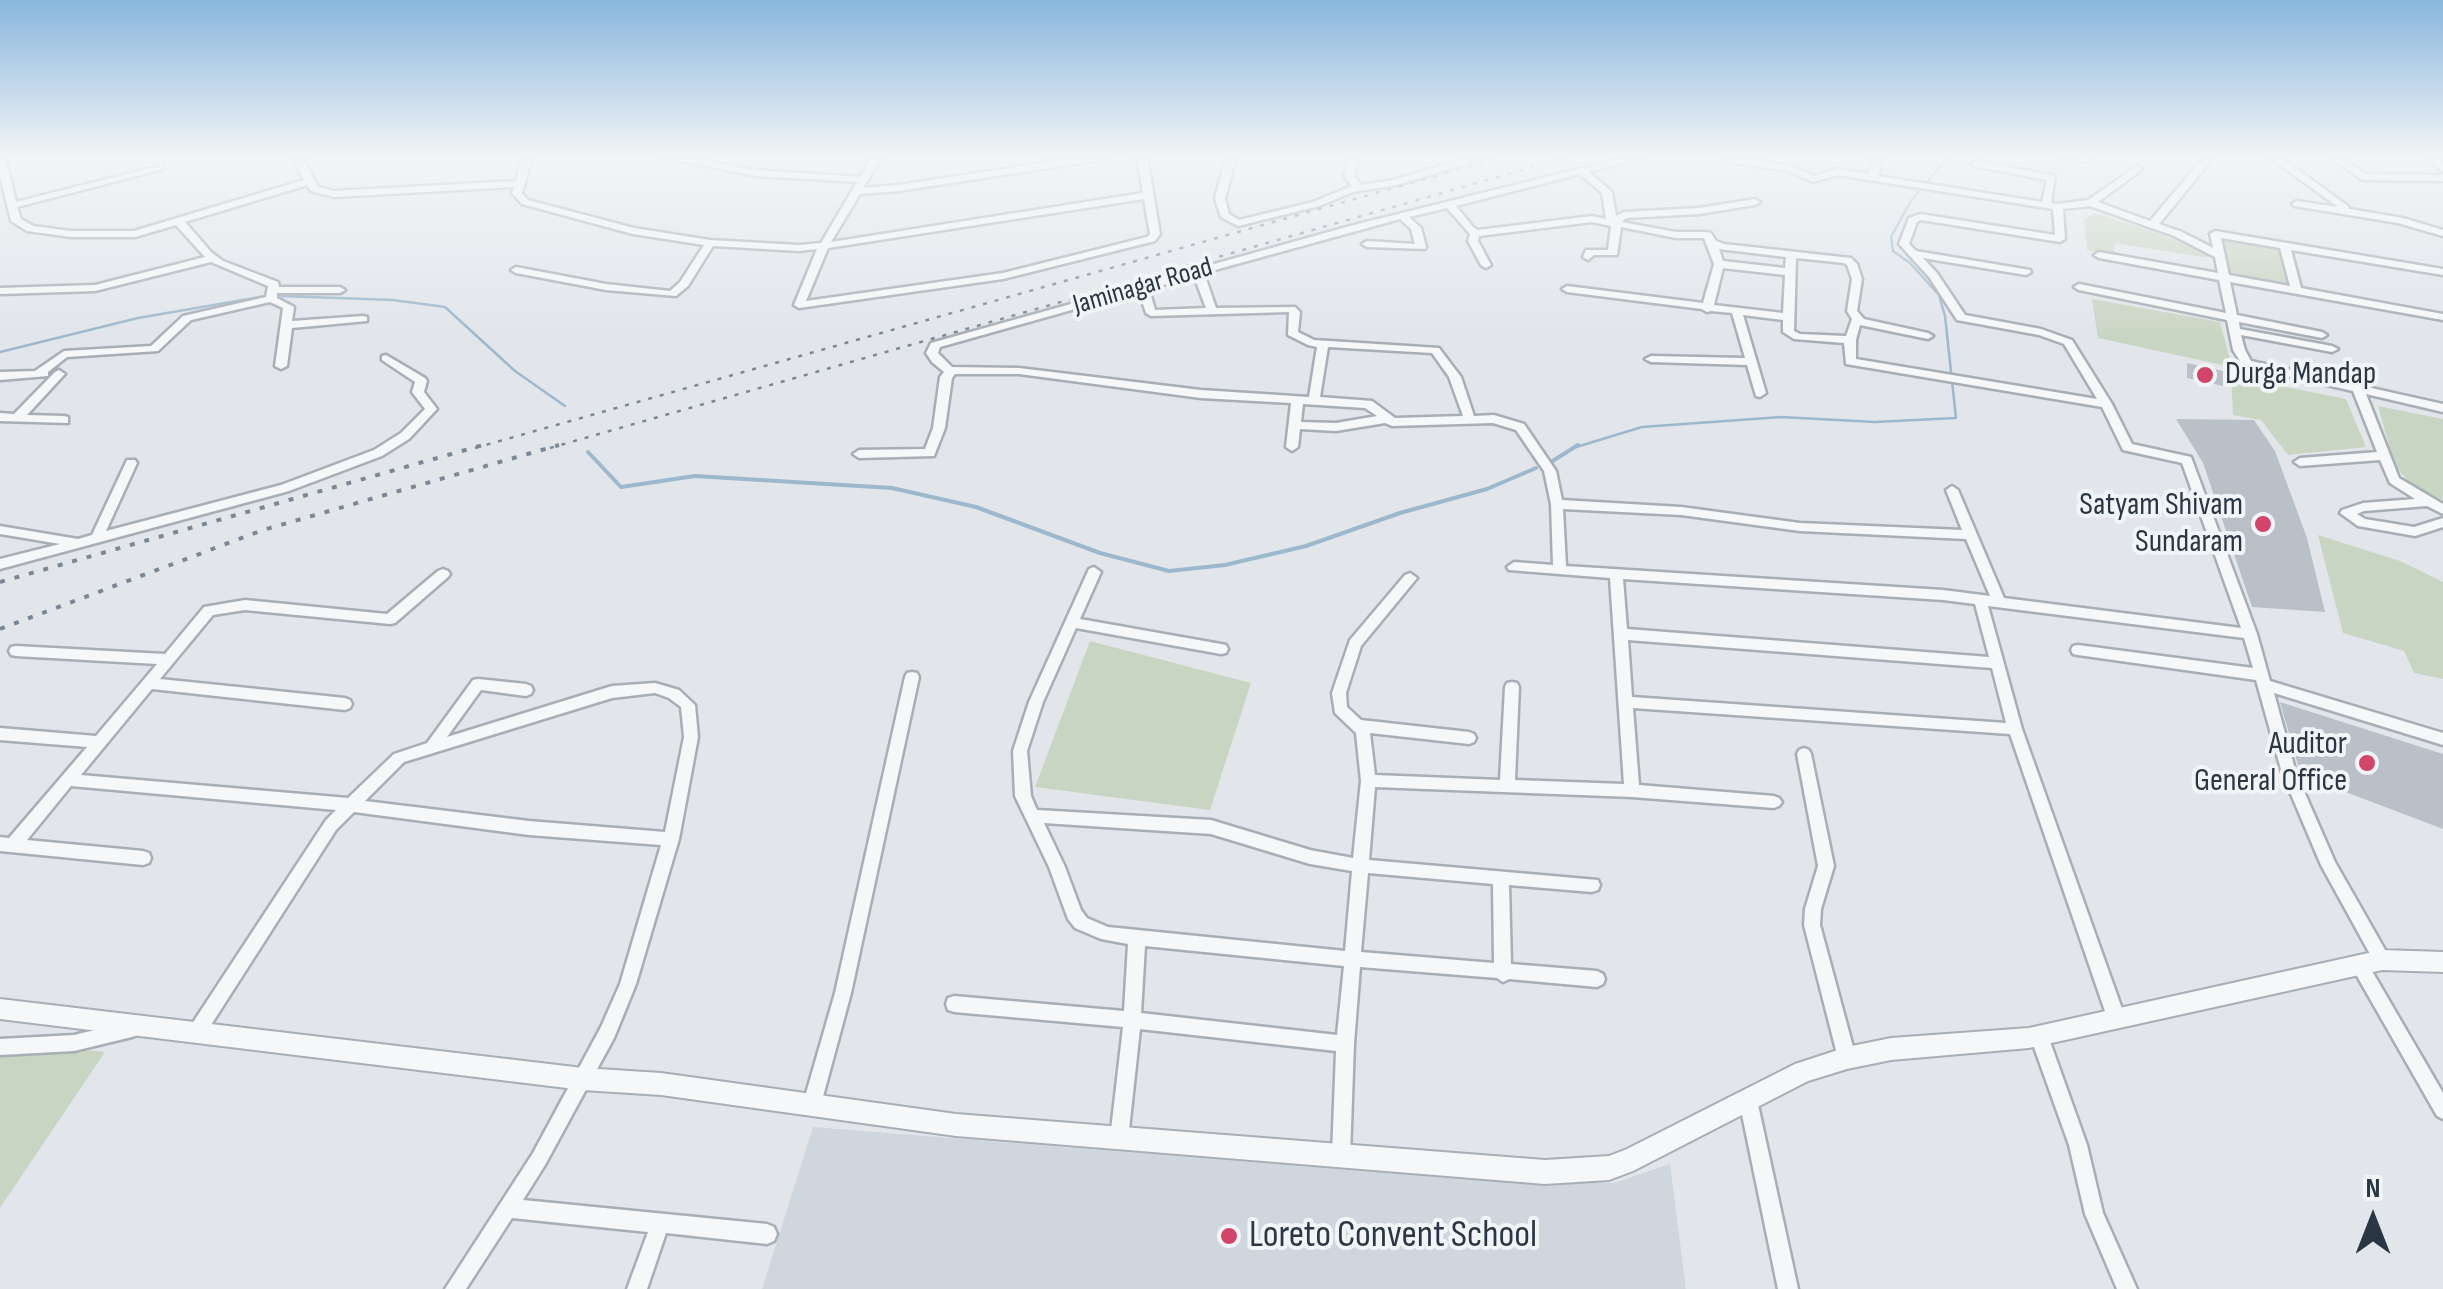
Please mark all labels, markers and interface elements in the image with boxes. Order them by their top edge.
street label: Jaminagar Road [1070,251,1216,323]
place label: Durga Mandap [2225,356,2376,394]
marker: Durga Mandap [2194,364,2216,386]
place label: Satyam Shivam Sundaram [2079,487,2243,562]
marker: Satyam Shivam Sundaram [2252,513,2274,535]
place label: Auditor General Office [2194,726,2347,801]
marker: Auditor General Office [2356,752,2378,774]
north arrow [2323,1169,2423,1269]
text: N [2366,1172,2380,1205]
place label: Loreto Convent School [1249,1213,1537,1259]
marker: Loreto Convent School [1218,1225,1240,1247]

